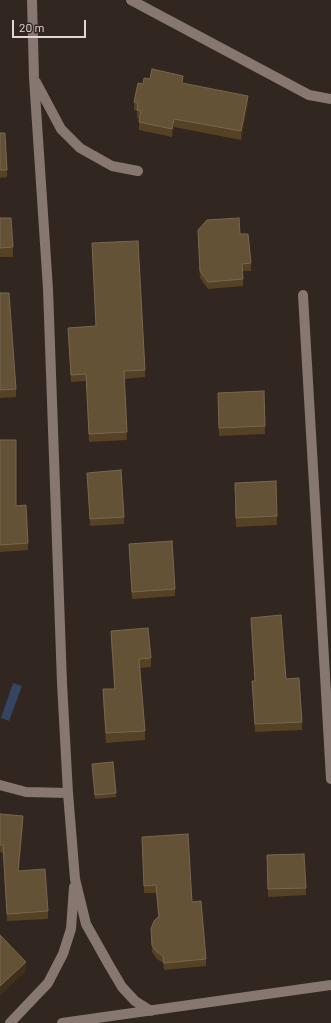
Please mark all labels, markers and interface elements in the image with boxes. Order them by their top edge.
scale bar [14,12,88,38]
text: 20 m [19,20,45,34]

